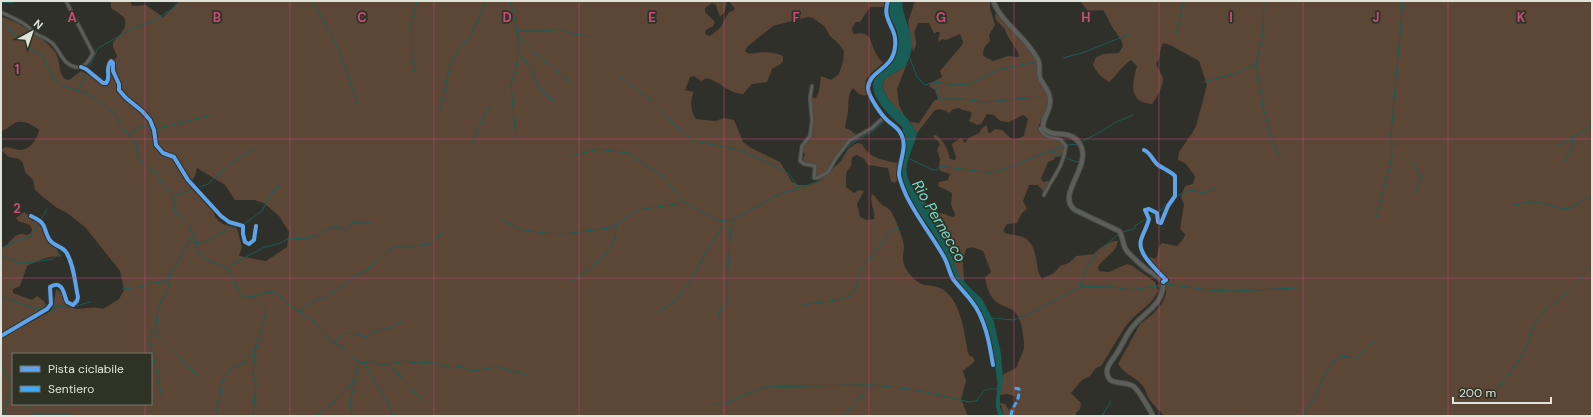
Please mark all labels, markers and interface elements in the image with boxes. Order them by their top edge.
text: A [67,9,77,26]
text: B [213,9,221,26]
text: C [357,9,367,26]
text: D [502,9,512,26]
text: E [648,9,656,26]
text: F [792,9,800,26]
text: G [936,9,946,26]
text: H [1081,9,1091,26]
text: I [1229,9,1233,26]
text: J [1372,9,1380,26]
text: K [1517,9,1526,26]
north arrow [12,12,52,52]
text: N [31,16,46,32]
text: 1 [15,61,19,78]
water label: Rio Pernecco [907,176,971,266]
text: 2 [13,200,21,217]
legend [12,353,152,405]
text: Pista ciclabile [48,361,124,377]
scale bar [1453,379,1551,405]
text: Sentiero [48,381,94,397]
text: 200 m [1459,385,1496,401]

